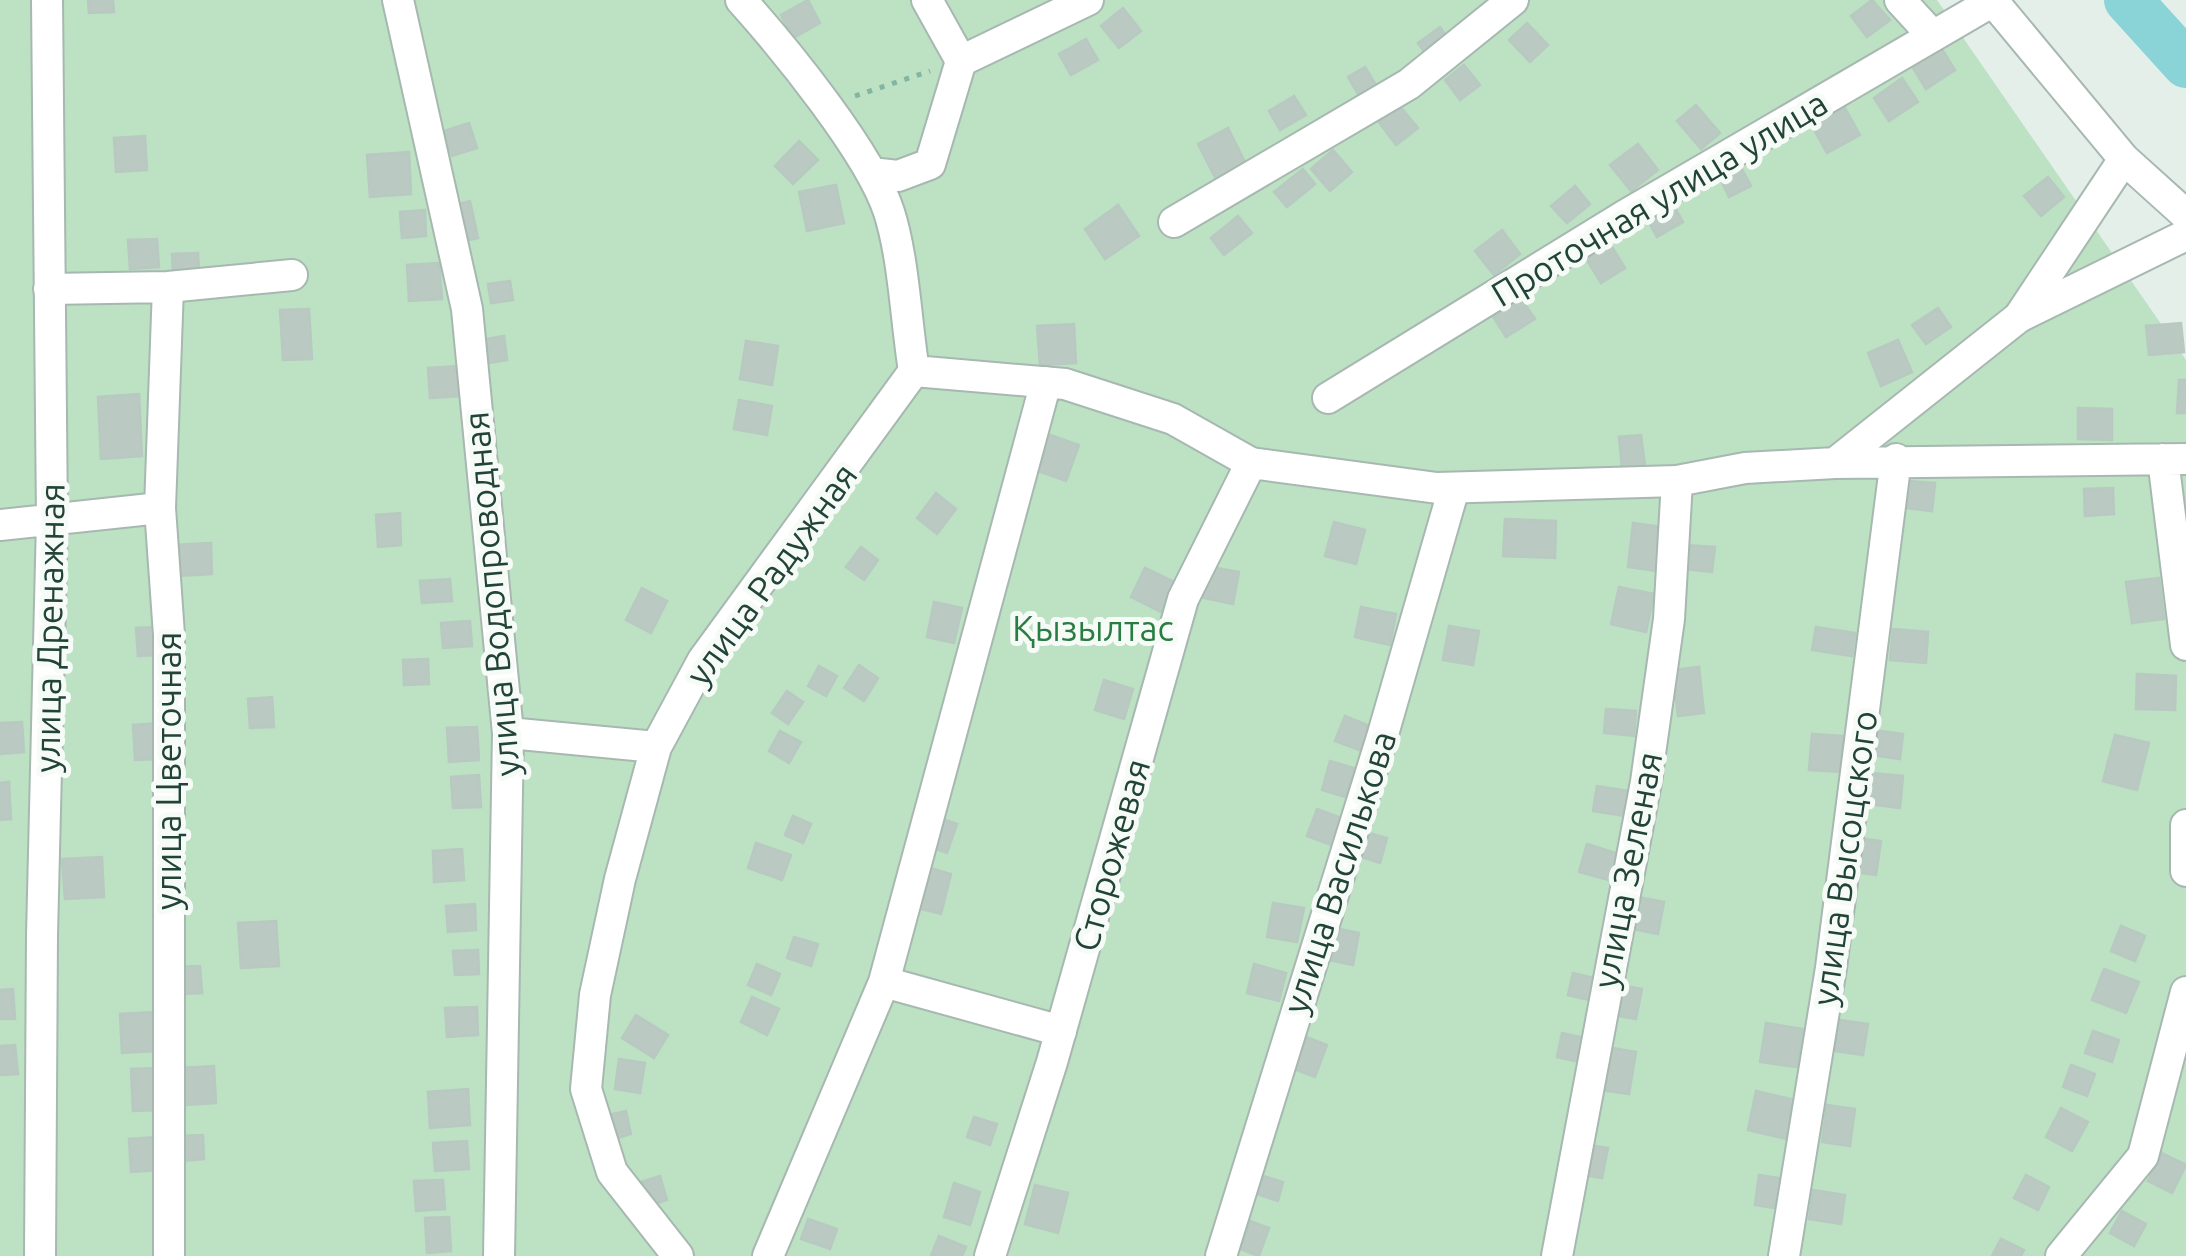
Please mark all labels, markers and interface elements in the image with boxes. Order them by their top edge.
street label: Проточная улица улица [1484,82,1834,314]
street label: улица Водопроводная [455,410,527,778]
street label: улица Радужная [677,455,865,693]
street label: улица Дренажная [26,483,72,773]
park label: Қызылтас [1012,608,1174,648]
street label: улица Цветочная [148,632,188,910]
street label: улица Высоцского [1803,708,1885,1008]
street label: улица Василькова [1274,726,1404,1018]
street label: улица Зеленая [1584,748,1670,992]
street label: Сторожевая [1064,754,1158,956]

